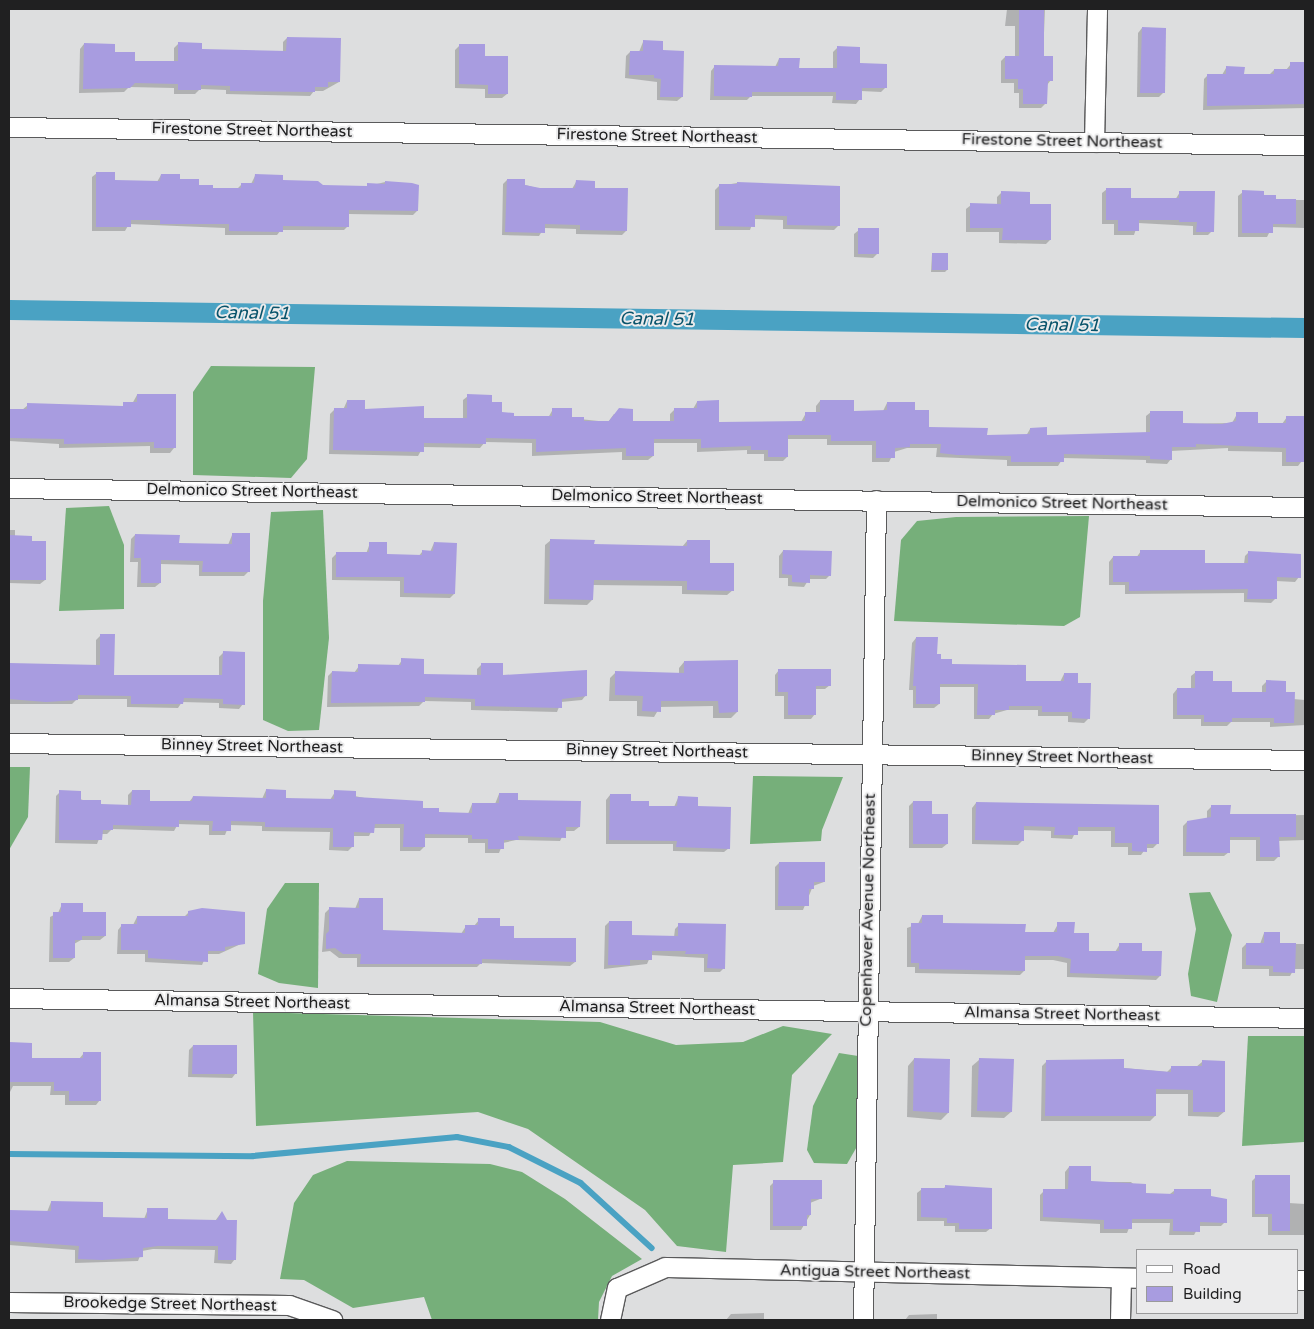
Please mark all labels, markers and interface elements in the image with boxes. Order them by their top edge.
street label: Firestone Street Northeast [151,119,353,141]
street label: Firestone Street Northeast [556,125,758,147]
street label: Firestone Street Northeast [961,130,1163,152]
water label: Canal 51 [214,302,290,324]
water label: Canal 51 [619,308,695,330]
water label: Canal 51 [1024,314,1100,336]
street label: Delmonico Street Northeast [146,480,358,502]
street label: Delmonico Street Northeast [551,486,763,508]
street label: Delmonico Street Northeast [956,492,1168,514]
street label: Binney Street Northeast [161,735,343,757]
street label: Binney Street Northeast [566,740,748,762]
street label: Binney Street Northeast [971,746,1153,768]
street label: Copenhaver Avenue Northeast [856,793,880,1027]
street label: Almansa Street Northeast [154,991,350,1013]
street label: Almansa Street Northeast [559,997,755,1019]
street label: Almansa Street Northeast [964,1003,1160,1025]
legend [1136,1249,1299,1314]
text: Road [1183,1260,1221,1278]
street label: Antigua Street Northeast [780,1261,970,1283]
text: Building [1183,1285,1242,1303]
street label: Brookedge Street Northeast [63,1293,277,1315]

